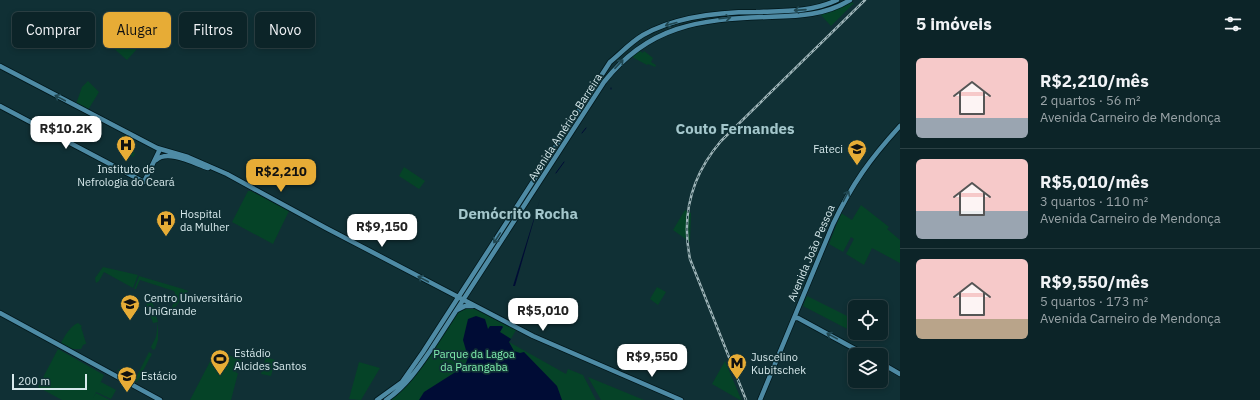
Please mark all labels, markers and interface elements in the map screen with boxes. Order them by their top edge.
one-way arrow [794,6,807,13]
chip: Comprar [12,12,95,48]
chip: Alugar [103,12,171,48]
chip: Filtros [179,12,247,48]
chip: Novo [255,12,315,48]
text: 5 imóveis [916,13,992,35]
icon: filters [1222,13,1244,35]
one-way arrow [718,15,731,22]
one-way arrow [665,21,678,28]
one-way arrow [614,59,623,69]
street label: Avenida Américo Barreira [525,70,605,183]
text: R$2,210/mês [1040,70,1149,92]
icon: home [948,74,996,122]
text: 2 quartos · 56 m² [1040,92,1141,109]
one-way arrow [54,94,66,101]
text: Avenida Carneiro de Mendonça [1040,109,1221,126]
pin: R$10.2K [29,116,103,150]
district label: Couto Fernandes [675,119,795,138]
text: R$10.2K [39,120,93,137]
hospital icon: Instituto de Nefrologia do Ceará [115,134,137,162]
school or university icon: Fateci [846,138,868,166]
place label: Fateci [813,142,843,156]
pin: R$2,210 [244,159,318,193]
place label: Instituto de Nefrologia do Ceará [77,162,175,189]
text: R$2,210 [255,163,307,180]
text: R$5,010/mês [1040,171,1149,193]
icon: home [948,175,996,223]
one-way arrow [843,190,851,202]
text: 3 quartos · 110 m² [1040,193,1148,210]
street label: Avenida João Pessoa [784,202,838,303]
district label: Demócrito Rocha [458,204,579,223]
place label: Hospital da Mulher [180,207,229,234]
hospital icon: Hospital da Mulher [155,209,177,237]
text: Avenida Carneiro de Mendonça [1040,210,1221,227]
pin: R$9,150 [345,214,419,248]
text: R$9,150 [356,218,408,235]
one-way arrow [493,232,501,243]
text: R$9,550/mês [1040,271,1149,293]
one-way arrow [417,275,429,283]
icon: home [948,275,996,323]
place label: Centro Universitário UniGrande [144,291,242,318]
school or university icon: Centro Universitário UniGrande [119,293,141,321]
text: 5 quartos · 173 m² [1040,293,1148,310]
pin: R$5,010 [506,298,580,332]
map controls [848,300,888,388]
button: locate [848,300,888,340]
text: R$5,010 [517,302,569,319]
text: Avenida Carneiro de Mendonça [1040,310,1221,327]
one-way arrow [826,332,838,340]
pin: R$9,550 [615,344,689,378]
place label: Estádio Alcides Santos [234,346,307,373]
park label: Parque da Lagoa da Parangaba [433,347,515,374]
sports icon: Estádio Alcides Santos [209,348,231,376]
text: R$9,550 [626,348,678,365]
button: layers [848,348,888,388]
place label: Juscelino Kubitschek [751,350,806,377]
metro station icon: Juscelino Kubitschek [726,352,748,380]
school or university icon: Estácio [116,365,138,393]
place label: Estácio [141,369,177,383]
scale bar [12,372,87,391]
text: 200 m [18,374,50,388]

